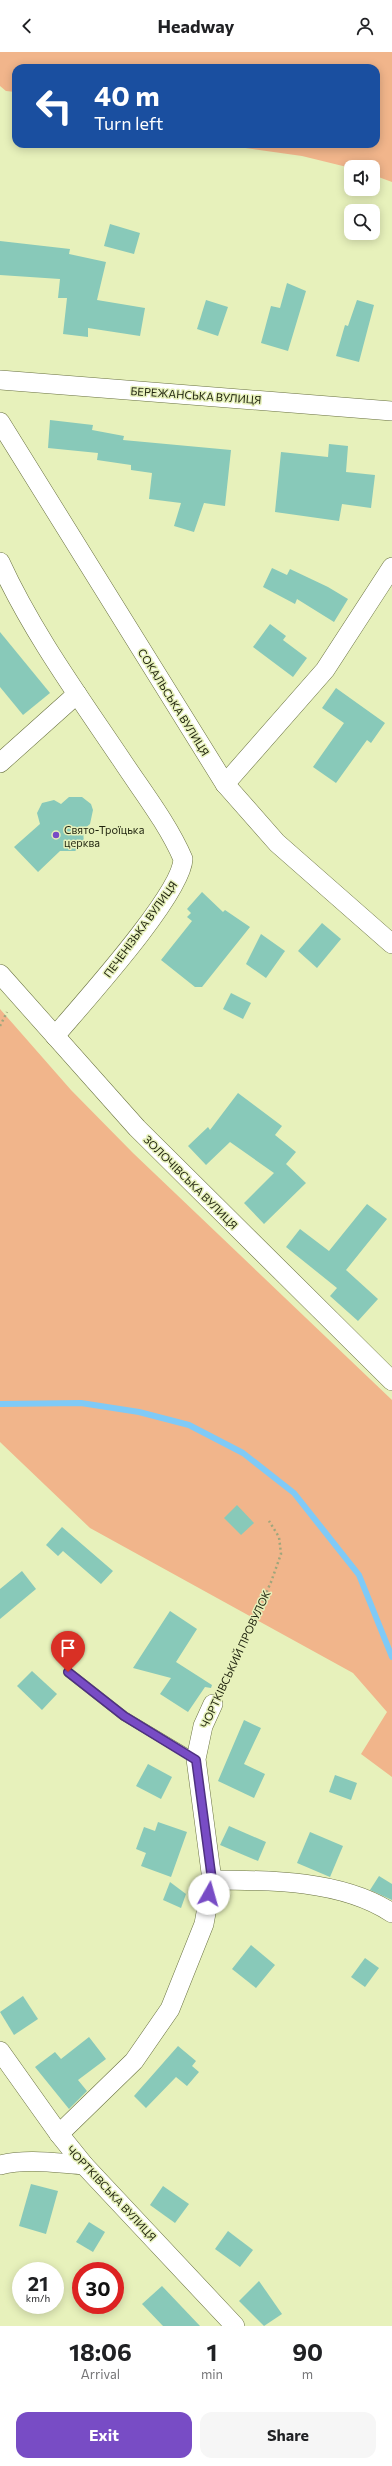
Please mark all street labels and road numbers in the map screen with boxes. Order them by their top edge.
street label: БЕРЕЖАНСЬКА ВУЛИЦЯ [130,384,262,406]
street label: СОКАЛЬСЬКА ВУЛИЦЯ [136,646,212,758]
street label: ПЕЧЕНІЗЬКА ВУЛИЦЯ [101,878,179,980]
street label: ЗОЛОЧІВСЬКА ВУЛИЦЯ [141,1132,241,1232]
street label: ЧОРТКІВСЬКИЙ ПРОВУЛОК [196,1587,273,1730]
street label: ЧОРТКІВСЬКА ВУЛИЦЯ [65,2143,159,2243]

